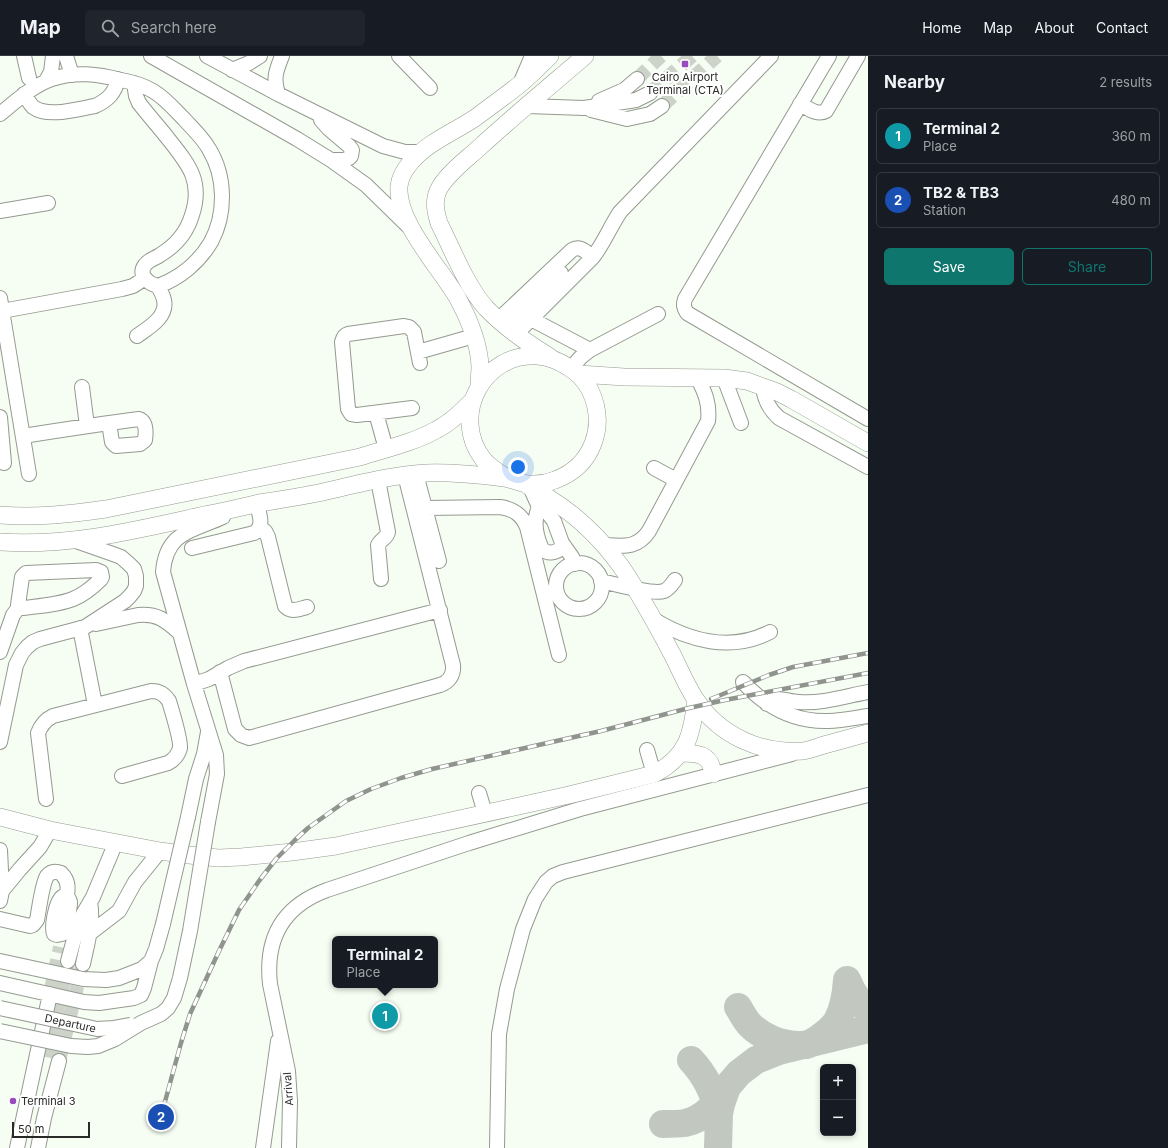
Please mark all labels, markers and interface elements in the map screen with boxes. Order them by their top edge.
search box [85,10,365,46]
text: Map [20,16,61,39]
icon: search [99,17,121,39]
text: Search here [131,18,216,37]
text: Home [922,19,961,36]
text: Map [983,19,1013,36]
text: About [1035,19,1074,36]
text: Contact [1096,19,1148,36]
marker: Cairo Airport Terminal (CTA) [680,59,690,69]
place label: Cairo Airport Terminal (CTA) [646,70,724,97]
text: Nearby [884,72,945,92]
text: 2 results [1099,74,1152,90]
text: Terminal 2 [923,119,1000,138]
text: 1 [895,128,901,144]
text: 360 m [1112,128,1151,144]
text: Place [923,138,957,154]
text: TB2 & TB3 [923,183,999,202]
text: 2 [894,192,902,208]
text: 480 m [1111,192,1151,208]
text: Station [923,202,966,218]
button: Save [884,248,1014,285]
button: Share [1022,248,1152,285]
your location [508,457,528,477]
popup [332,936,438,988]
text: Terminal 2 [347,945,423,964]
text: Place [347,964,380,980]
pin: 1 [372,1001,398,1031]
street label: Departure [43,1011,97,1036]
map controls [820,1064,856,1136]
button: + [820,1064,856,1100]
street label: Arrival [280,1072,296,1106]
place label: Terminal 3 [21,1094,76,1108]
marker: Terminal 3 [8,1096,18,1106]
button: − [820,1100,856,1136]
pin: 2 [148,1102,174,1132]
scale bar [12,1120,90,1139]
text: 50 m [18,1122,44,1136]

